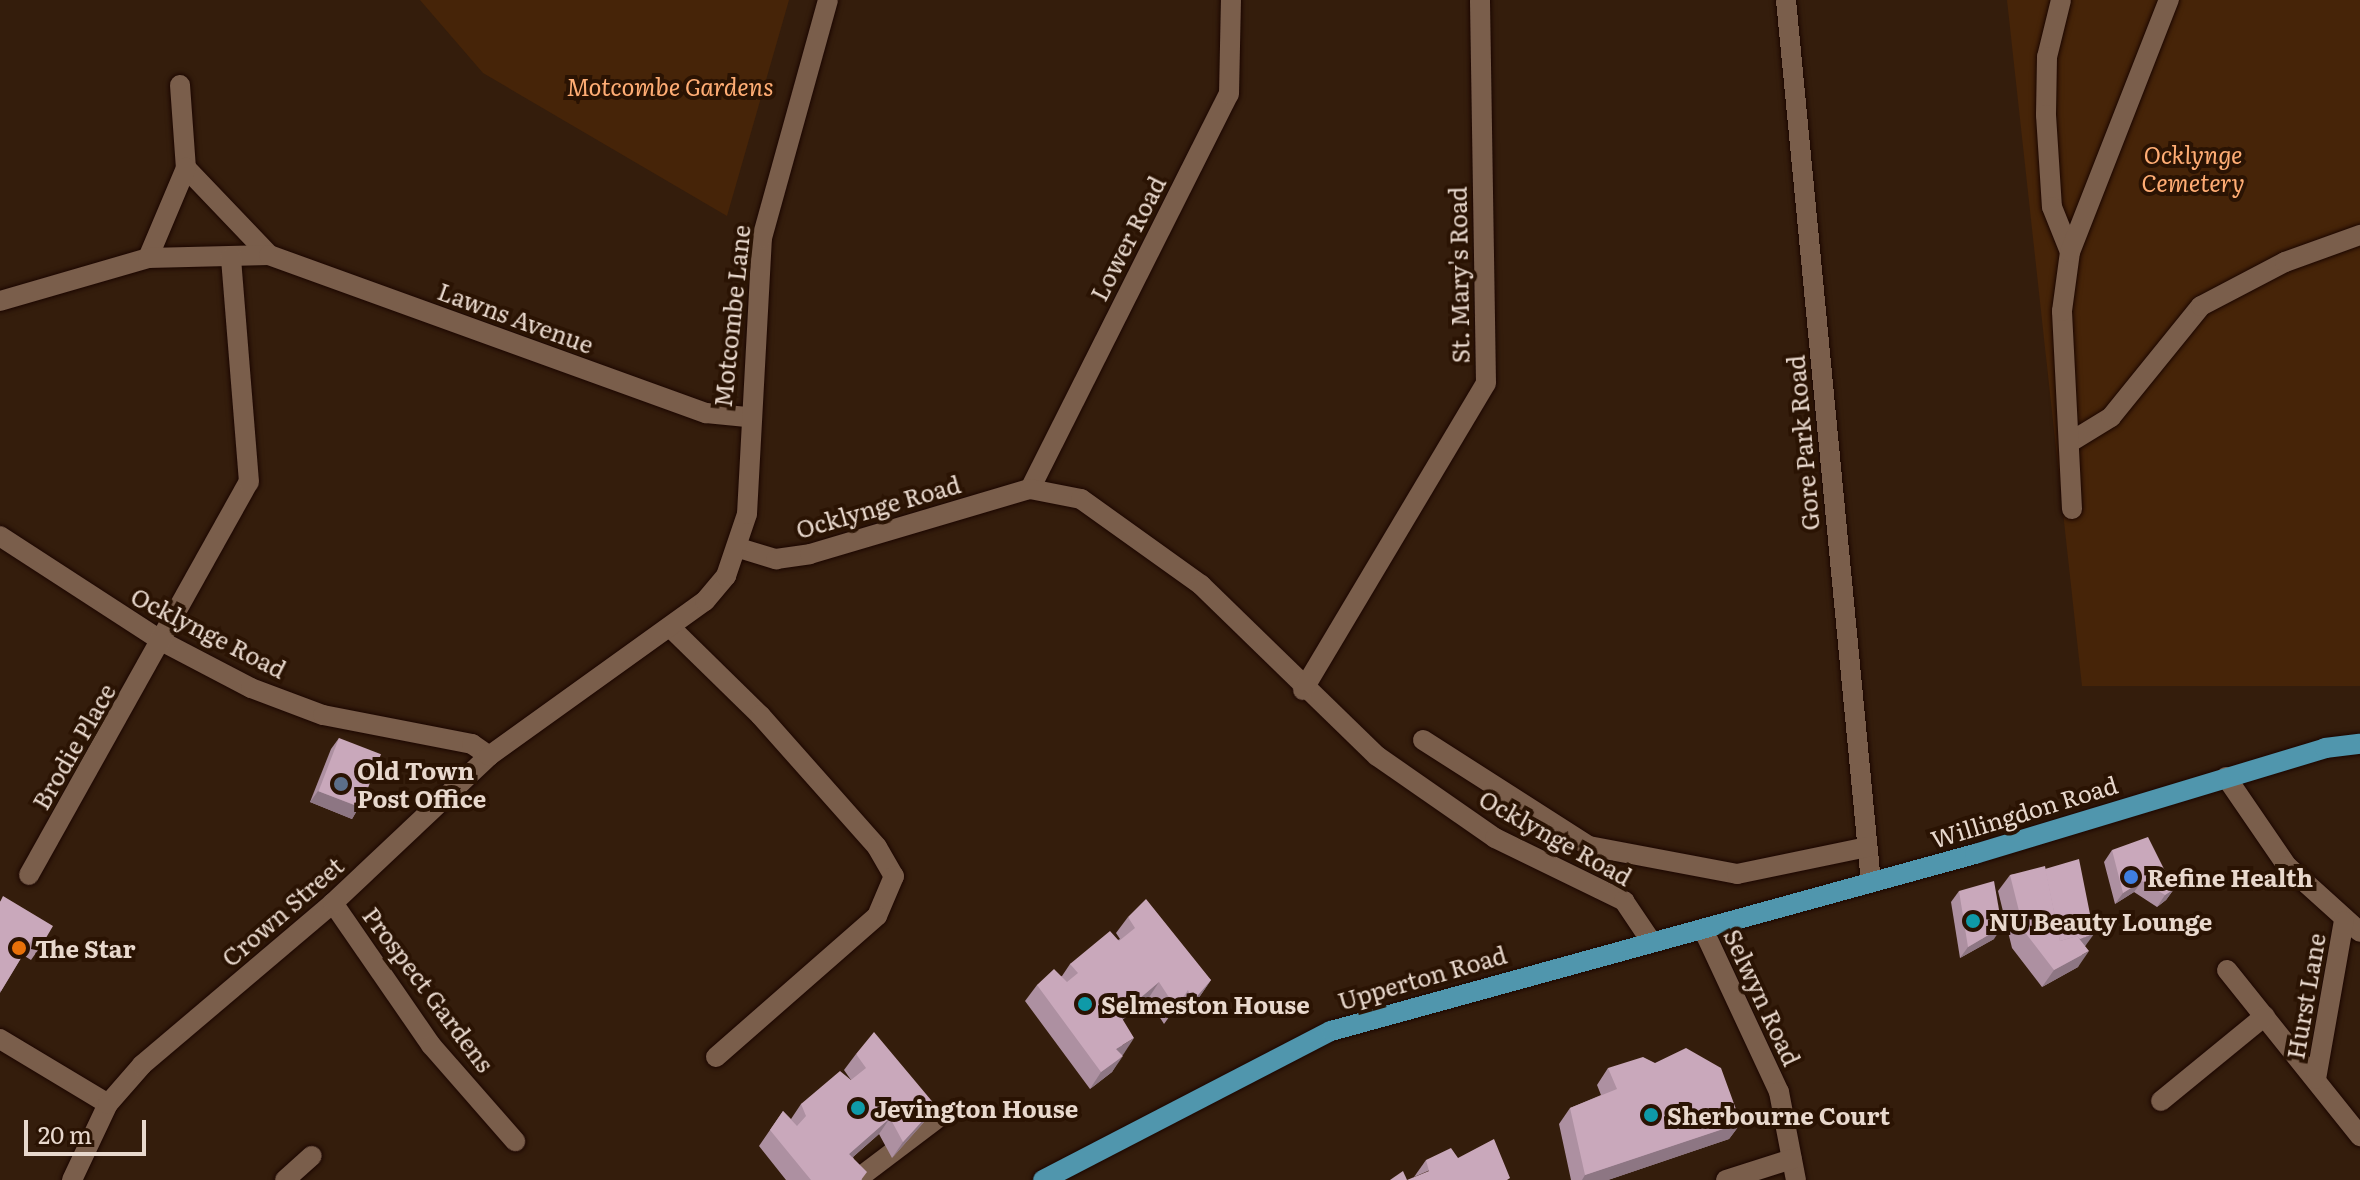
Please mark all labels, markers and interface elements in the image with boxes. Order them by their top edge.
park label: Motcombe Gardens [566,72,774,100]
park label: Ocklynge Cemetery [2141,140,2245,196]
street label: Lower Road [1083,171,1171,305]
street label: St. Mary's Road [1442,186,1474,364]
street label: Motcombe Lane [707,223,755,409]
street label: Lawns Avenue [434,276,598,358]
street label: Gore Park Road [1780,354,1824,532]
street label: Ocklynge Road [792,469,964,543]
street label: Ocklynge Road [127,581,291,683]
street label: Brodie Place [25,678,121,814]
place label: Old Town Post Office [357,756,486,812]
street label: Willingdon Road [1927,769,2121,853]
marker: Old Town Post Office [332,775,350,793]
street label: Ocklynge Road [1475,783,1637,891]
street label: Crown Street [215,850,349,972]
place label: Refine Health [2147,863,2313,891]
marker: Refine Health [2122,868,2140,886]
street label: Prospect Gardens [358,901,500,1077]
place label: NU Beauty Lounge [1989,907,2212,935]
marker: NU Beauty Lounge [1964,912,1982,930]
street label: Selwyn Road [1719,924,1807,1070]
street label: Hurst Lane [2280,931,2330,1061]
place label: The Star [35,934,135,962]
marker: The Star [10,939,28,957]
street label: Upperton Road [1334,939,1510,1015]
place label: Selmeston House [1101,990,1310,1018]
marker: Selmeston House [1076,995,1094,1013]
place label: Jevington House [874,1094,1078,1122]
marker: Jevington House [849,1099,867,1117]
place label: Sherbourne Court [1667,1101,1890,1129]
scale bar [28,1104,150,1154]
marker: Sherbourne Court [1642,1106,1660,1124]
text: 20 m [38,1116,92,1151]

